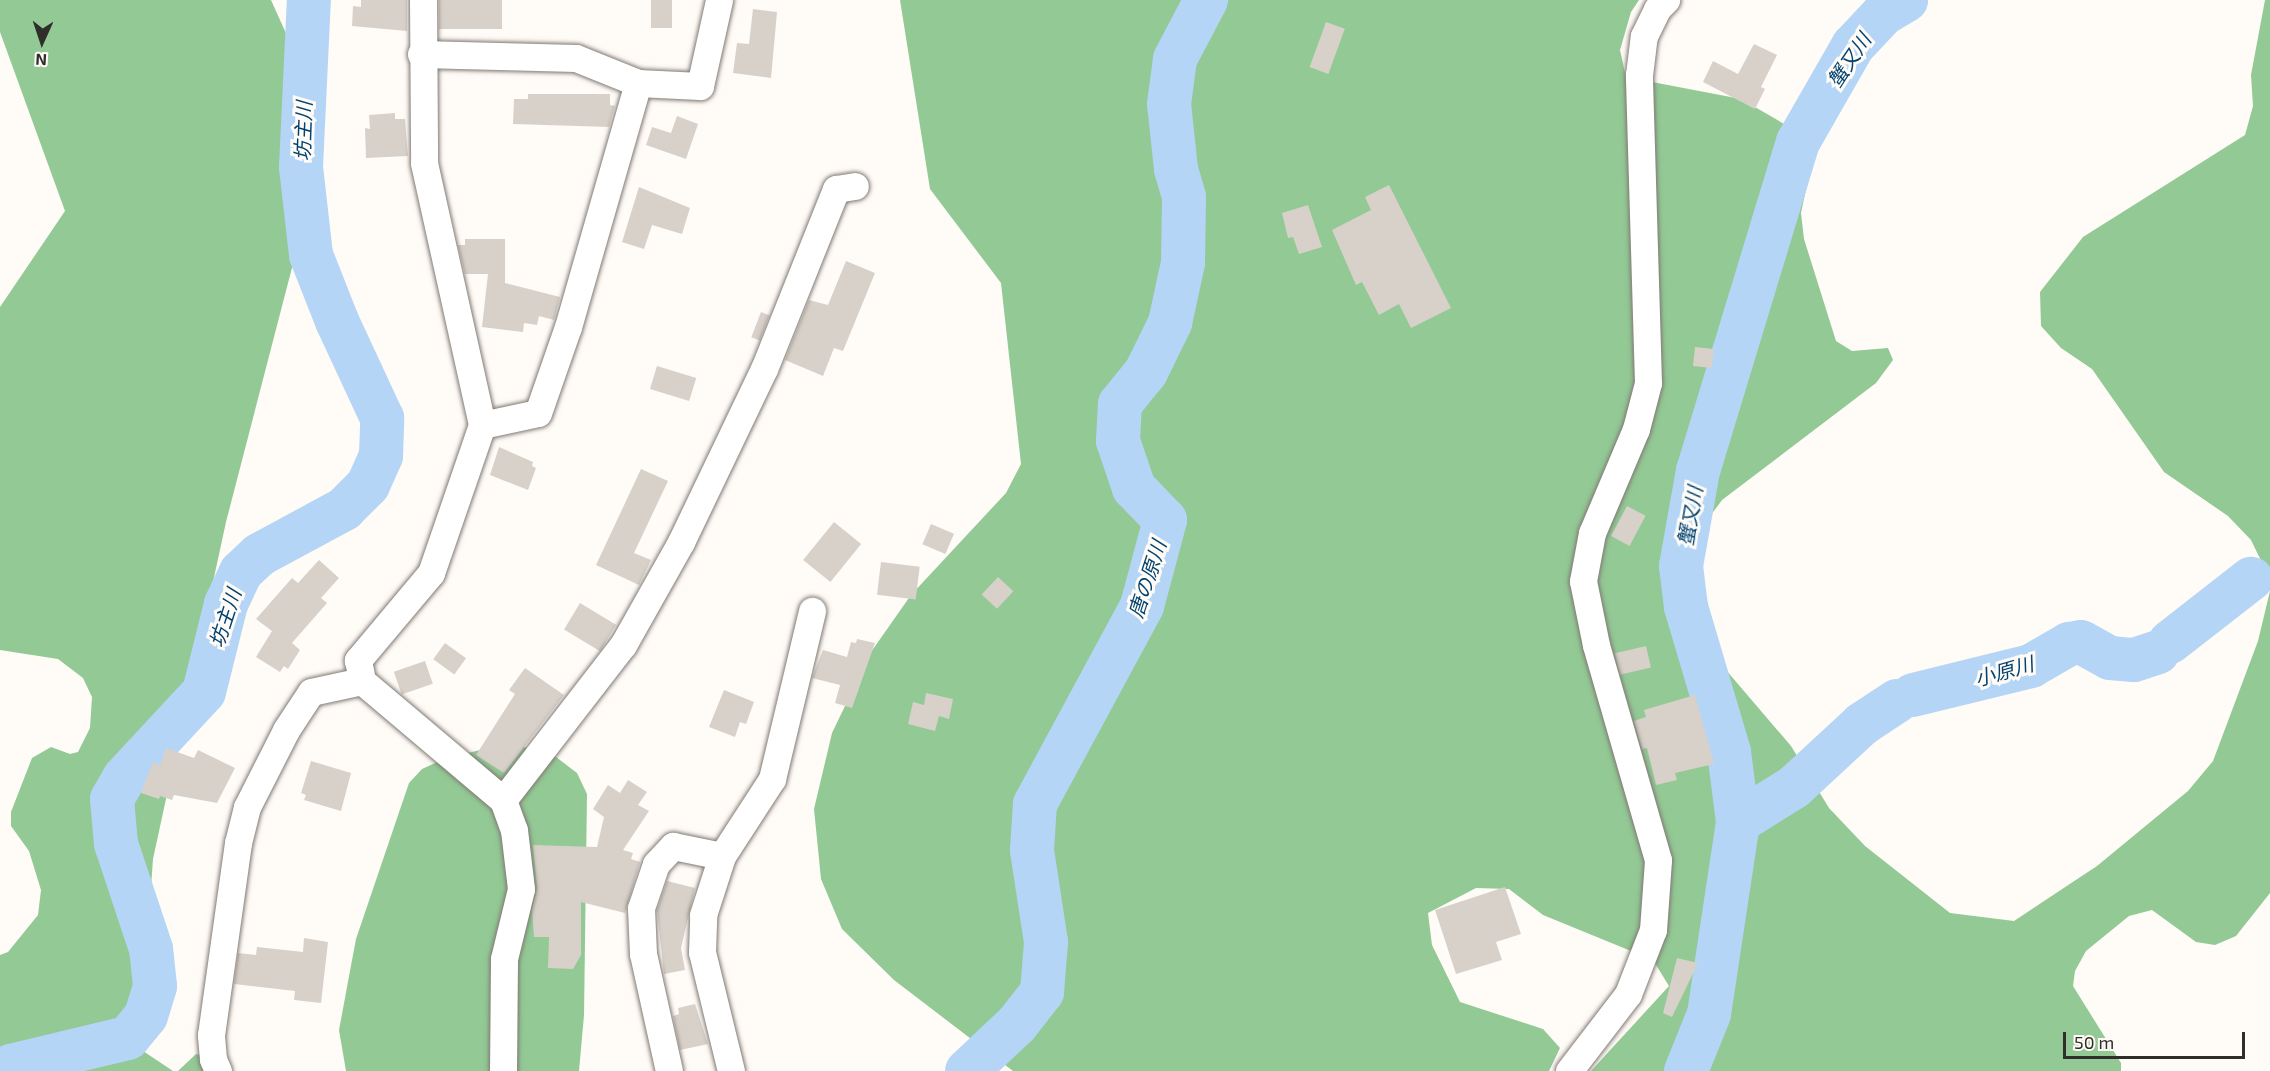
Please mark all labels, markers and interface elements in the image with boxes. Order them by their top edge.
north arrow [12,12,72,72]
water label: 蟹又川 [1822,28,1876,92]
text: N [35,51,47,70]
water label: 坊主川 [290,101,316,161]
water label: 蟹又川 [1673,484,1707,548]
water label: 唐の原川 [1123,537,1171,621]
water label: 坊主川 [204,586,246,650]
water label: 小原川 [1972,651,2036,691]
scale bar [2066,1020,2248,1058]
text: 50 m [2074,1031,2114,1053]

